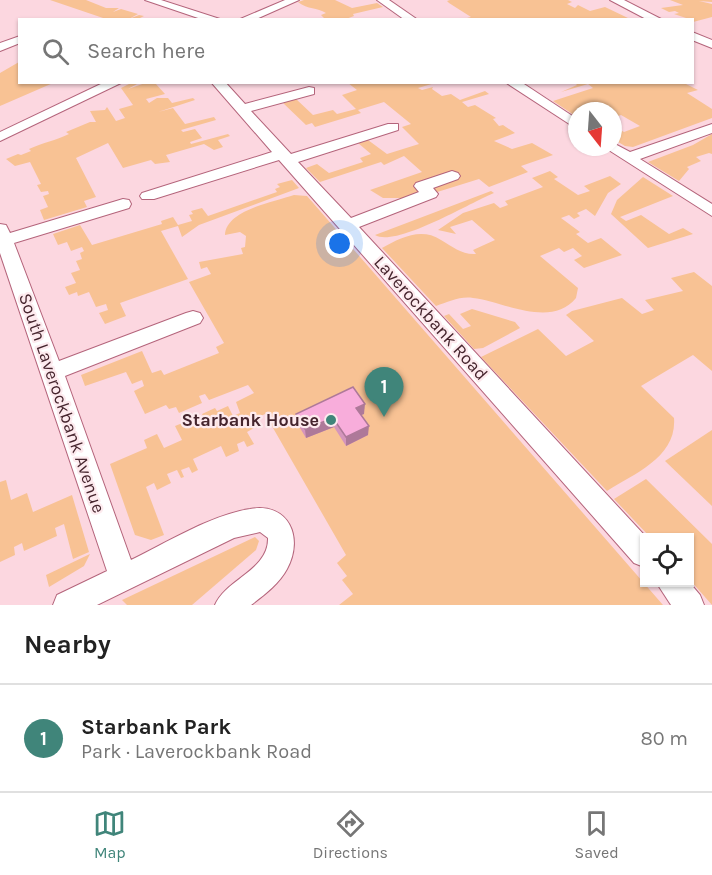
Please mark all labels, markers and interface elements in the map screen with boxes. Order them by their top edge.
search box [18,18,694,84]
icon: search [39,35,72,68]
text: Search here [87,38,205,64]
north arrow [568,102,622,156]
your location [325,229,354,258]
street label: Laverockbank Road [369,251,493,385]
street label: South Laverockbank Avenue [14,290,110,516]
pin: 1 [364,368,404,417]
place label: Starbank House [182,409,319,431]
marker: Starbank House [324,413,338,427]
map controls [640,533,694,587]
button: locate [640,533,694,587]
text: Nearby [24,629,111,660]
text: Starbank Park [81,714,231,740]
text: 1 [40,727,47,750]
text: 80 m [640,727,688,750]
text: Park · Laverockbank Road [81,740,312,763]
tab: Map [93,807,126,862]
tab: Directions [313,807,388,862]
tab: Saved [575,807,619,862]

